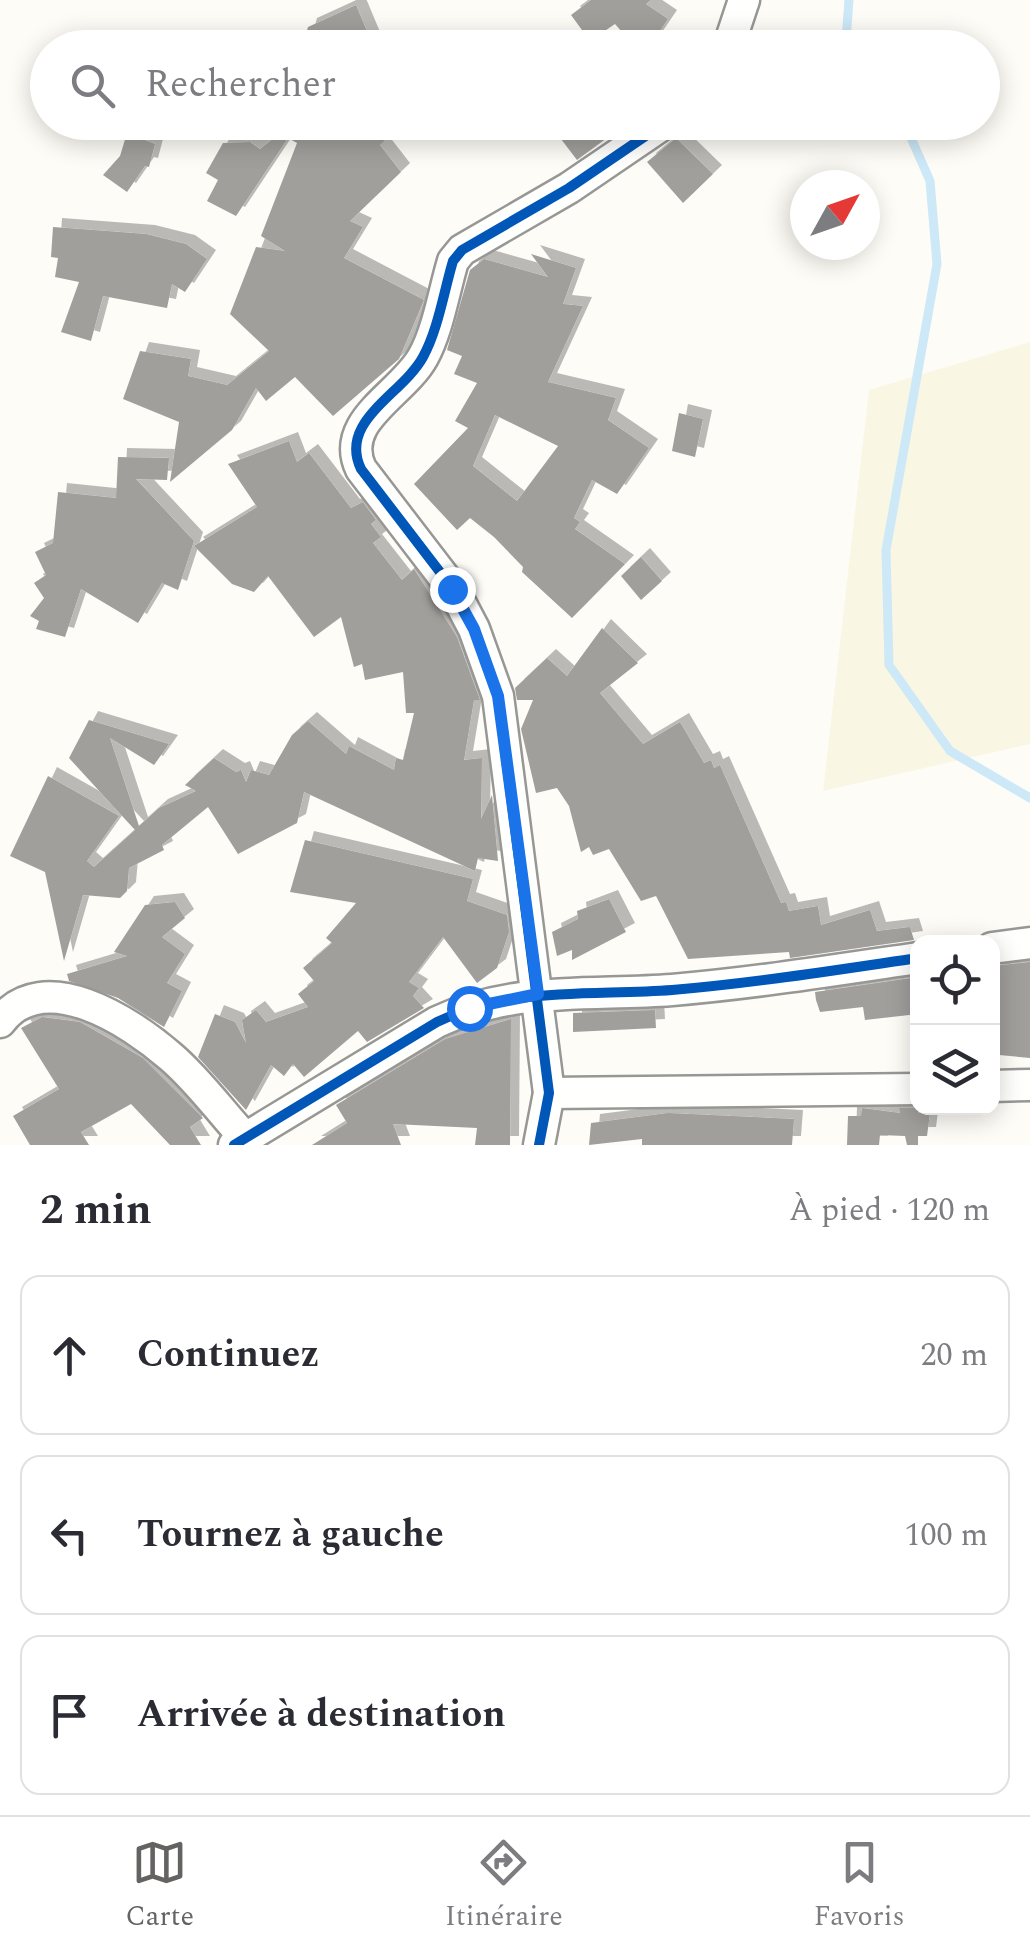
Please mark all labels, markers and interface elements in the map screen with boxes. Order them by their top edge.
search box [30,30,1000,140]
text: Rechercher [145,56,336,114]
icon: search [65,58,120,113]
north arrow [790,170,880,260]
route end [430,567,476,613]
map controls [910,935,1000,1115]
button: locate [910,935,1000,1025]
route start [447,986,493,1032]
button: layers [910,1025,1000,1115]
text: 2 min [40,1179,152,1242]
text: À pied · 120 m [789,1186,990,1235]
text: Continuez [137,1326,319,1384]
icon: ahead [42,1328,97,1383]
text: 20 m [920,1331,988,1380]
text: Tournez à gauche [137,1506,444,1564]
icon: left [42,1508,97,1563]
text: 100 m [904,1511,988,1560]
text: Arrivée à destination [137,1686,506,1744]
icon: arrive [42,1688,97,1743]
tab: Carte [125,1835,194,1938]
tab: Itinéraire [445,1835,563,1938]
tab: Favoris [814,1835,905,1938]

